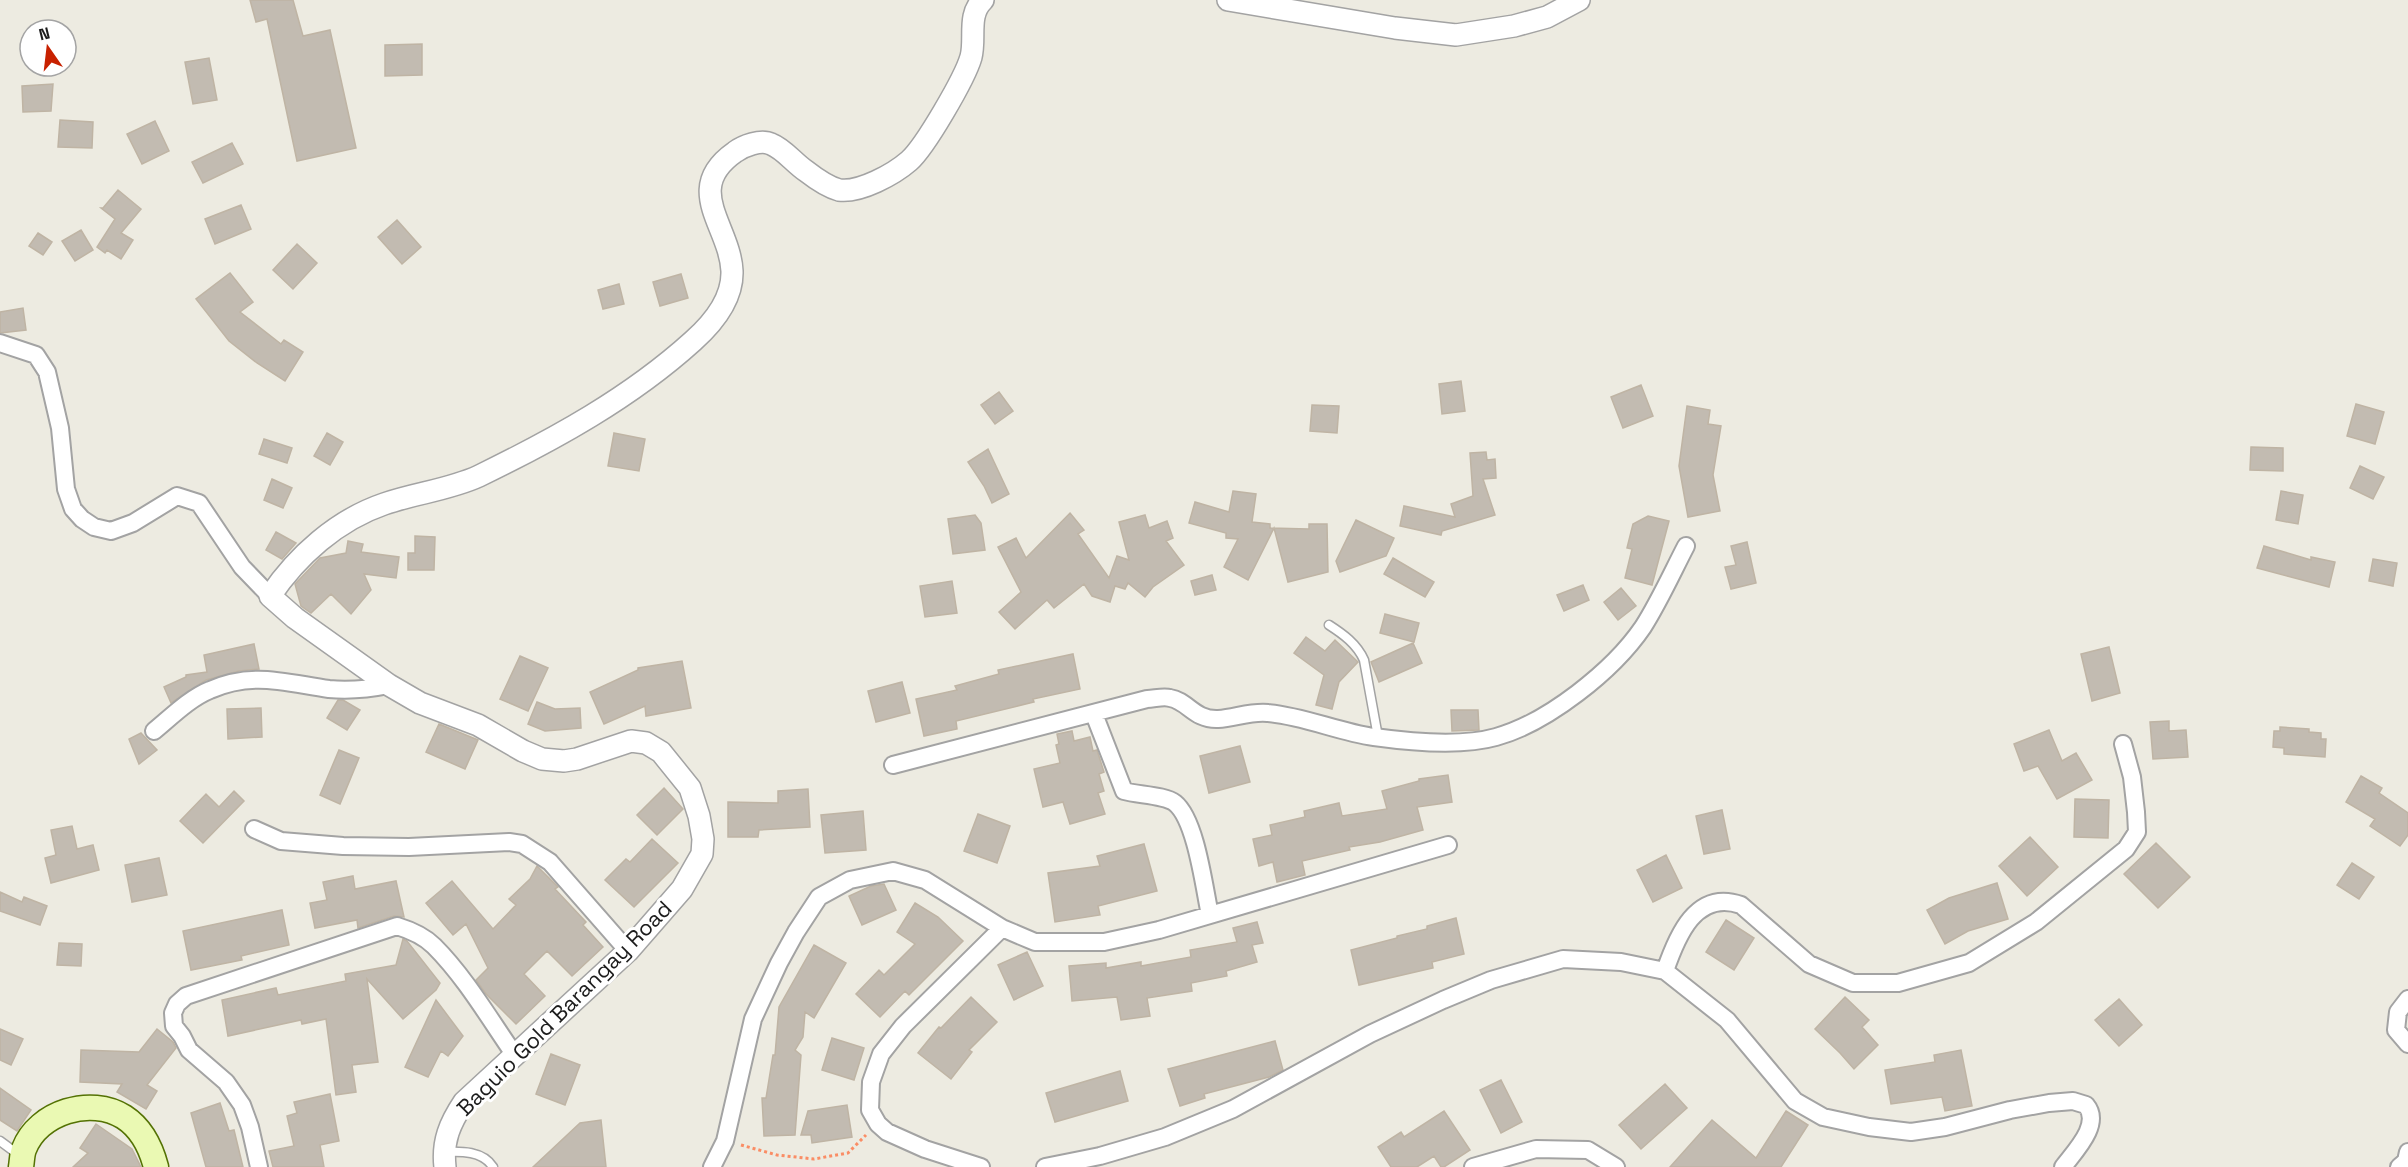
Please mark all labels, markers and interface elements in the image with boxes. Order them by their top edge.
north arrow [18,18,78,78]
text: N [37,22,52,45]
street label: Baguio Gold Barangay Road [450,894,678,1122]

